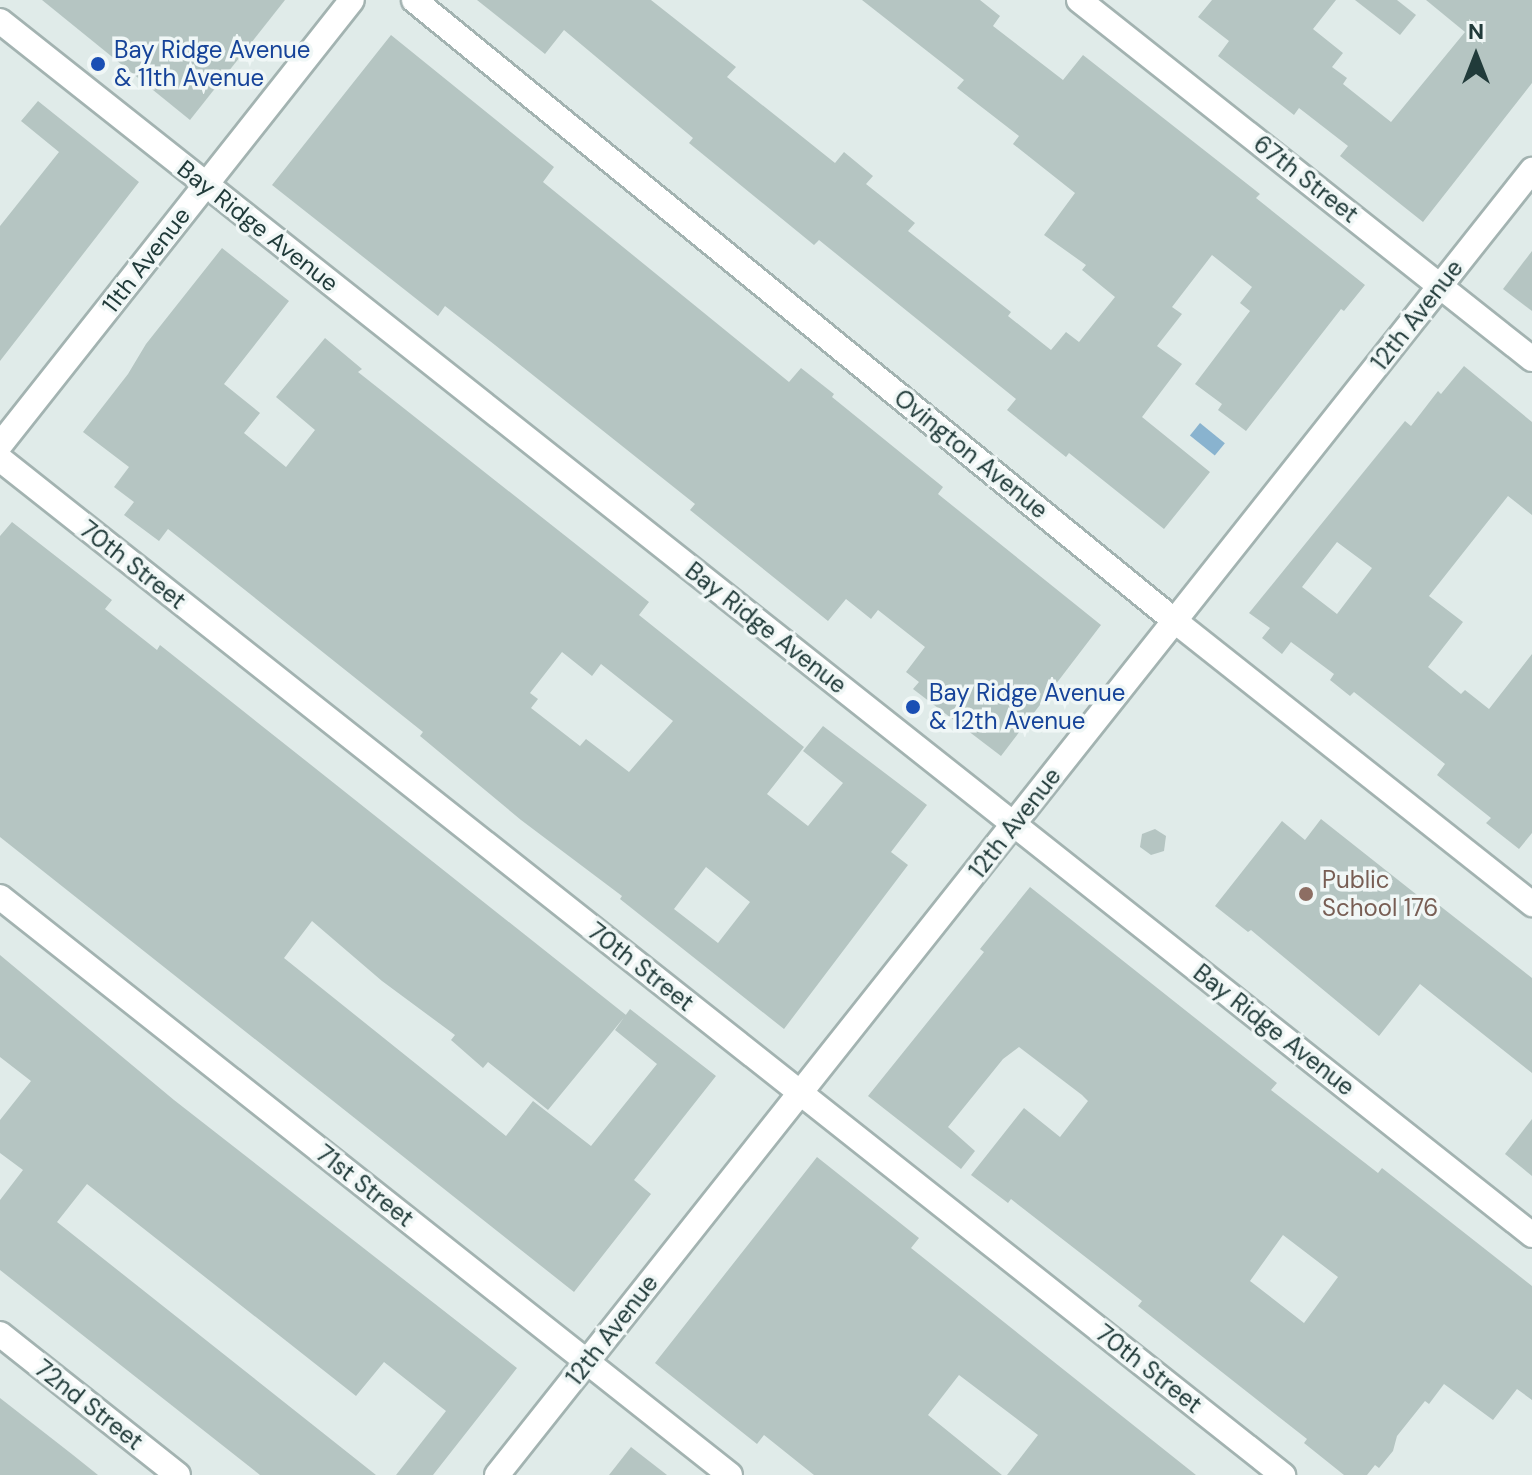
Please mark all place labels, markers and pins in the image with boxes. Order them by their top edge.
place label: Bay Ridge Avenue & 11th Avenue [114,36,310,92]
marker: Bay Ridge Avenue & 11th Avenue [89,55,107,73]
place label: Bay Ridge Avenue & 12th Avenue [929,679,1125,735]
marker: Bay Ridge Avenue & 12th Avenue [904,698,922,716]
place label: Public School 176 [1322,866,1438,922]
marker: Public School 176 [1297,885,1315,903]

